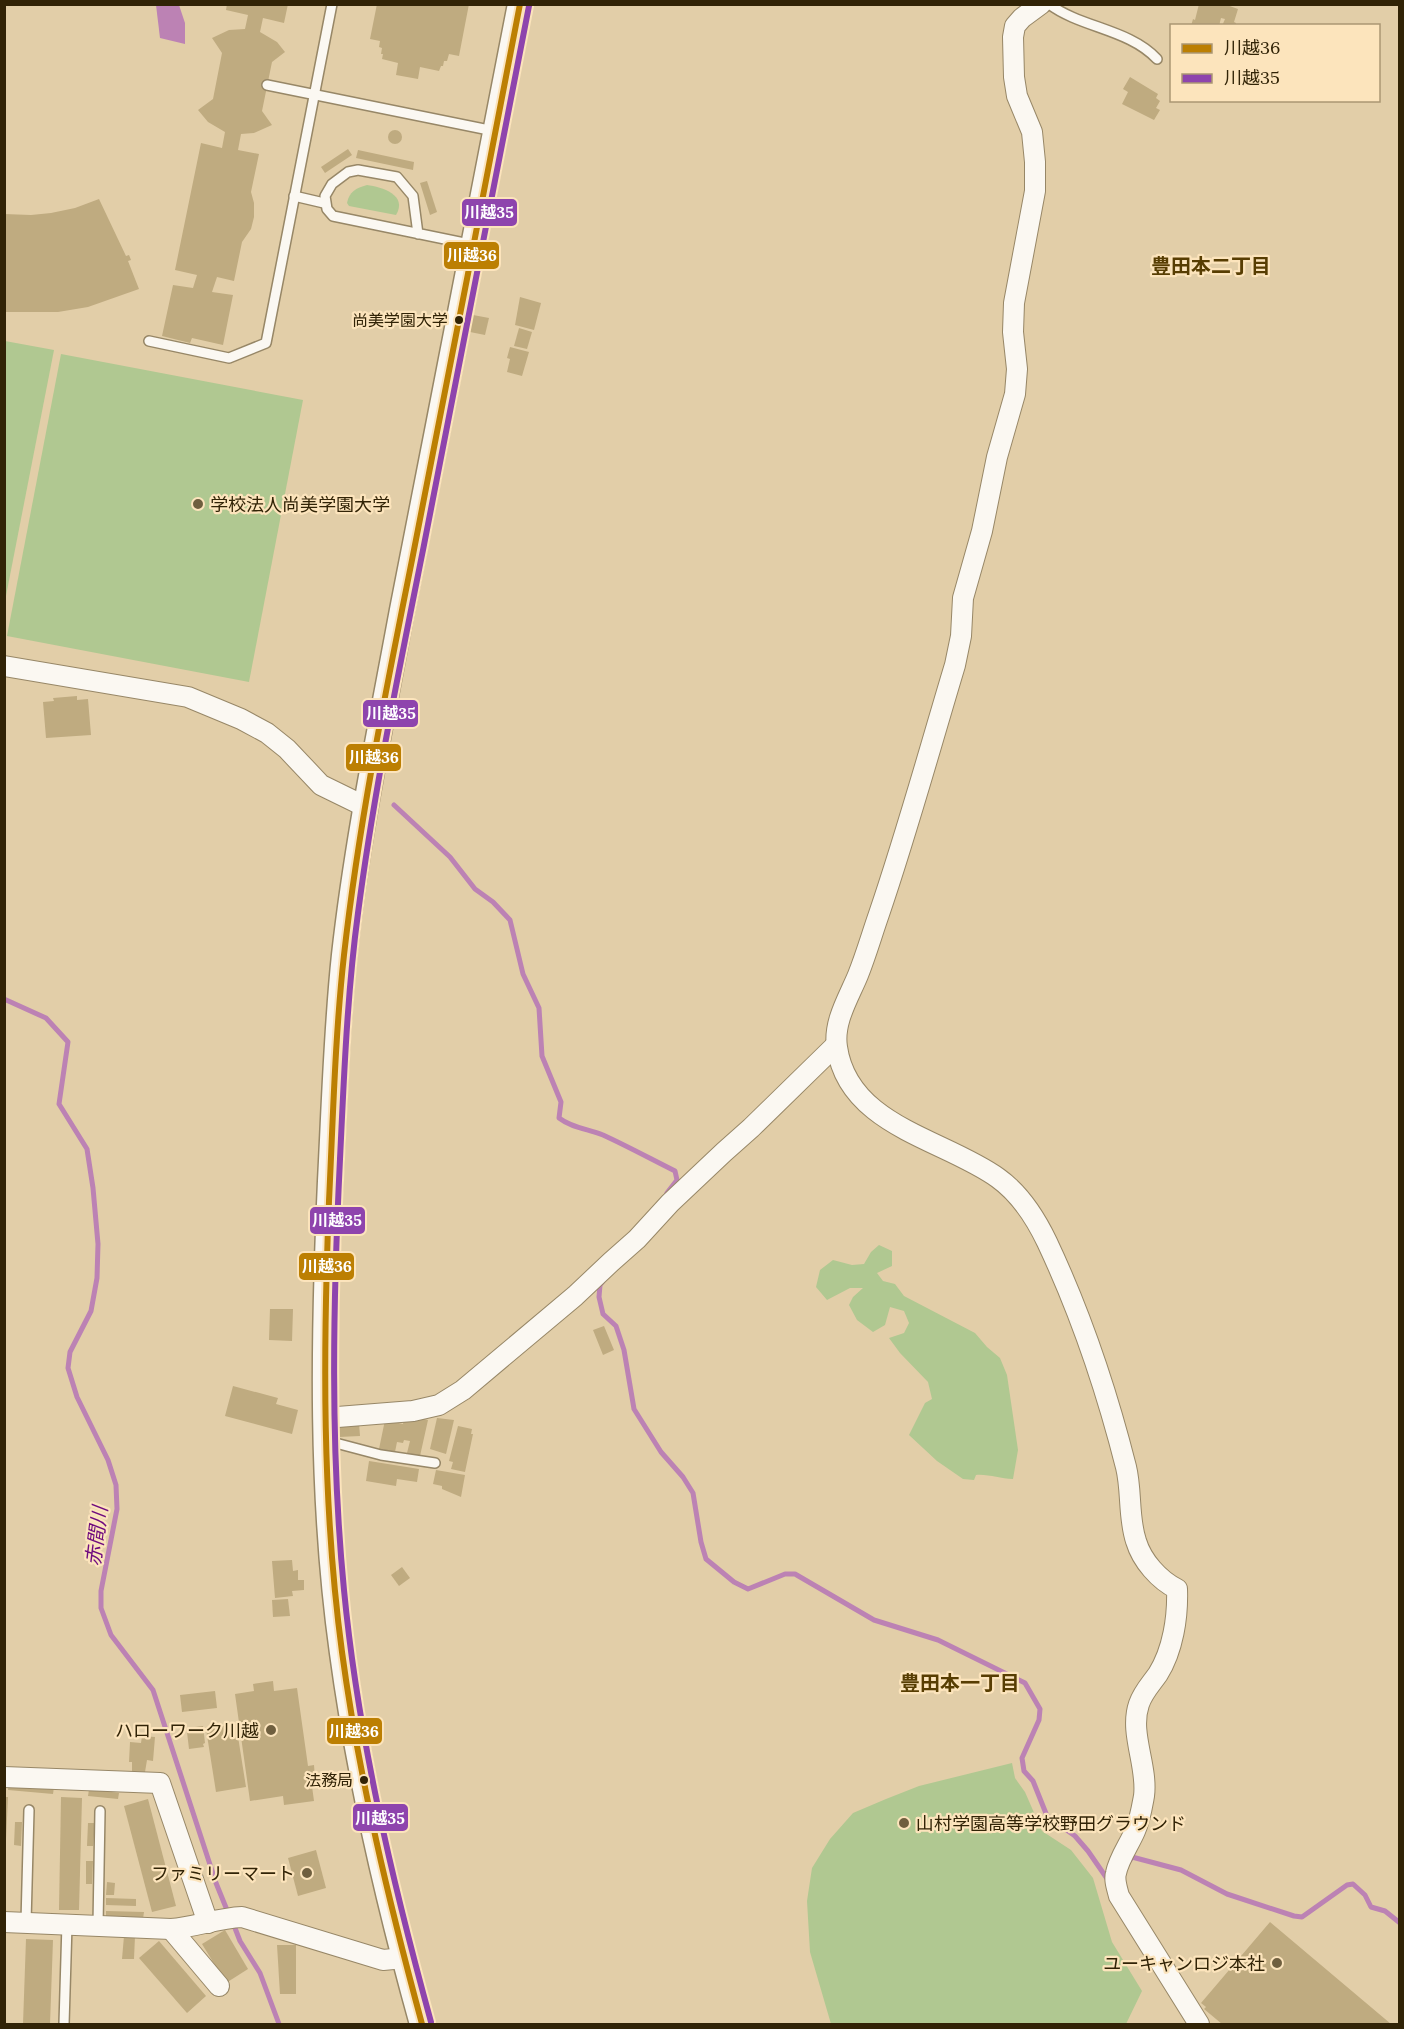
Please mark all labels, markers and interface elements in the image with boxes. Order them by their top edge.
legend [1170,24,1380,102]
text: 川越36 [1224,36,1280,59]
text: 川越35 [1224,66,1280,89]
line badge: 川越35 [461,198,518,227]
text: 川越35 [464,202,514,222]
line badge: 川越36 [443,241,500,270]
text: 川越36 [447,245,497,265]
district label: 豊田本二丁目 [1151,253,1271,278]
place label: 尚美学園大学 [352,310,448,330]
marker: 尚美学園大学 [453,314,465,326]
place label: 学校法人尚美学園大学 [210,493,390,516]
marker: 学校法人尚美学園大学 [191,497,205,511]
line badge: 川越35 [362,699,419,728]
text: 川越35 [366,703,416,723]
line badge: 川越36 [345,743,402,772]
text: 川越36 [349,747,399,767]
line badge: 川越35 [309,1206,366,1235]
text: 川越35 [312,1210,362,1230]
line badge: 川越36 [298,1252,355,1281]
text: 川越36 [302,1256,352,1276]
water label: 赤間川 [80,1503,112,1567]
district label: 豊田本一丁目 [900,1670,1020,1695]
line badge: 川越36 [326,1717,383,1745]
place label: ハローワーク川越 [115,1719,259,1742]
text: 川越36 [329,1721,379,1741]
marker: ハローワーク川越 [264,1723,278,1737]
place label: 法務局 [305,1770,353,1790]
marker: 法務局 [358,1774,370,1786]
line badge: 川越35 [352,1803,409,1832]
text: 川越35 [355,1808,405,1828]
place label: 山村学園高等学校野田グラウンド [916,1812,1186,1835]
marker: 山村学園高等学校野田グラウンド [897,1816,911,1830]
place label: ファミリーマート [151,1862,295,1885]
marker: ファミリーマート [300,1866,314,1880]
place label: ユーキャンロジ本社 [1103,1952,1265,1975]
marker: ユーキャンロジ本社 [1270,1956,1284,1970]

